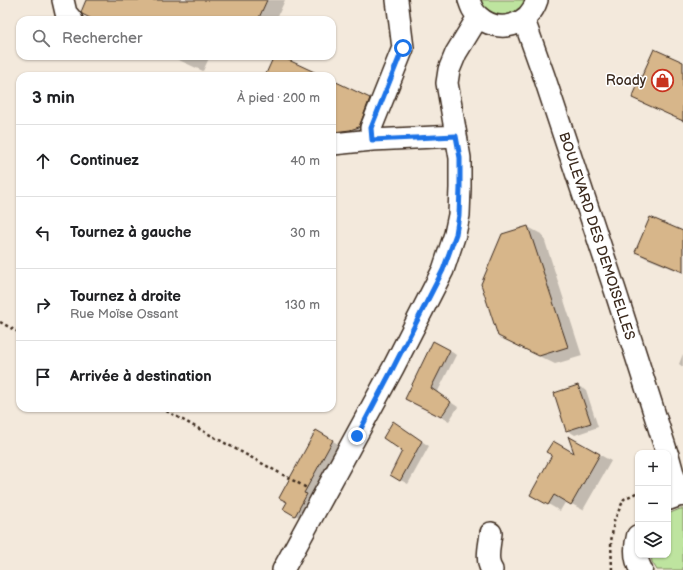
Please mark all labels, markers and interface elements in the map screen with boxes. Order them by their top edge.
search box [16,16,336,60]
icon: search [30,27,52,49]
text: Rechercher [62,29,142,48]
route start [394,39,412,57]
shop icon: Roady [649,67,675,93]
place label: Roady [606,72,647,89]
text: 3 min [32,88,75,108]
text: À pied · 200 m [237,90,320,106]
street label: BOULEVARD DES DEMOISELLES [555,130,639,342]
icon: ahead [32,150,54,172]
text: Continuez [70,151,139,170]
text: 40 m [290,153,320,169]
icon: left [32,222,54,244]
text: Tournez à gauche [70,223,191,242]
text: 30 m [290,225,320,241]
text: Tournez à droite [70,287,181,306]
icon: right [32,294,54,316]
text: 130 m [285,297,320,313]
text: Rue Moïse Ossant [70,306,178,322]
icon: arrive [32,366,54,388]
text: Arrivée à destination [70,367,212,386]
route end [348,427,366,445]
map controls [635,450,671,558]
button: + [635,450,671,486]
button: − [635,486,671,522]
button: layers [635,522,671,558]

